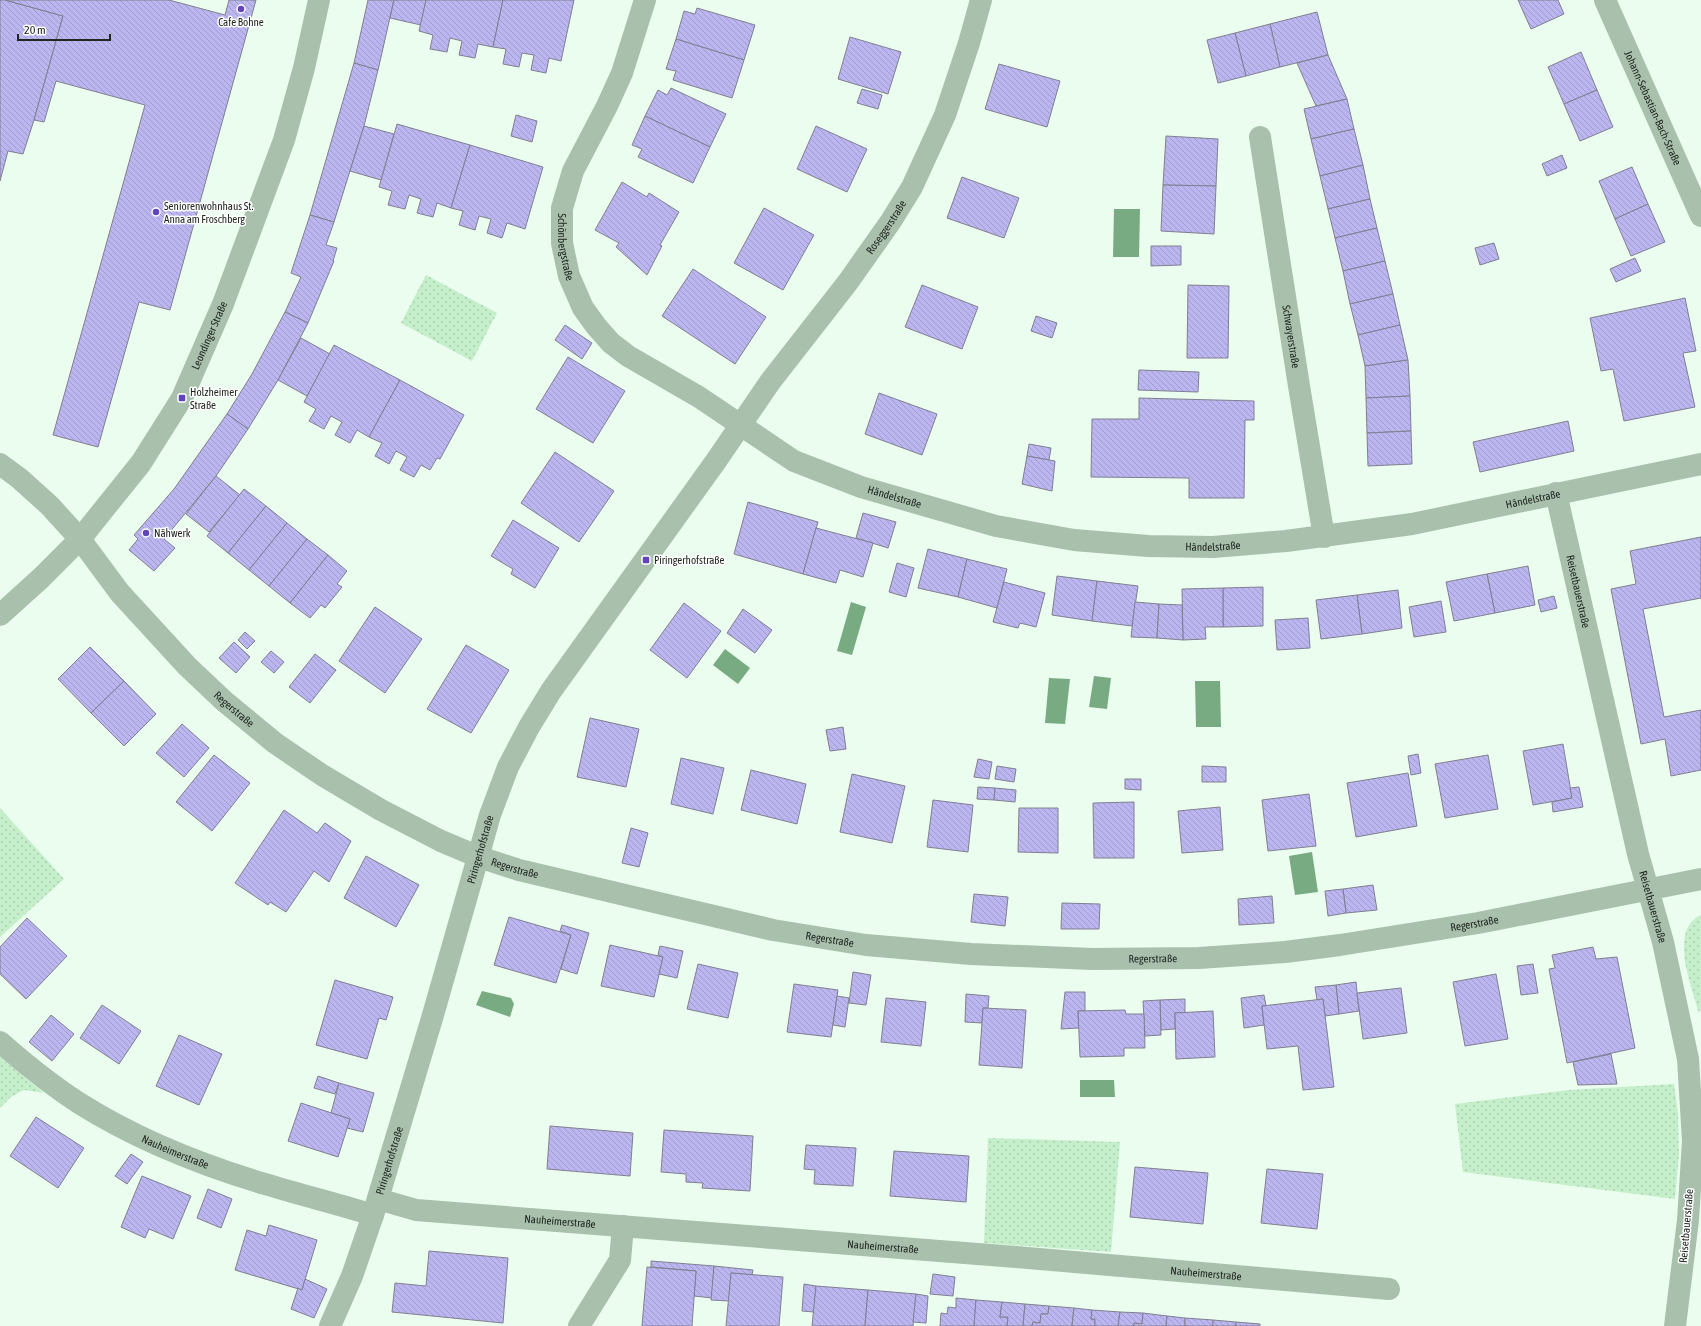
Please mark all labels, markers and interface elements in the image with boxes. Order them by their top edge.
marker: Cafe Bohne [236,4,246,14]
scale bar [18,16,110,42]
place label: Cafe Bohne [218,16,264,28]
text: 20 m [24,23,46,37]
street label: Johann-Sebastian-Bach-Straße [1622,49,1684,167]
street label: Roseggerstraße [864,198,908,256]
place label: Seniorenwohnhaus St. Anna am Froschberg [164,200,253,225]
marker: Seniorenwohnhaus St. Anna am Froschberg [151,207,161,217]
street label: Schönbergstraße [556,213,576,282]
street label: Leondinger Straße [189,299,229,371]
street label: Schwayerstraße [1280,304,1302,369]
place label: Holzheimer Straße [190,386,238,411]
marker: Holzheimer Straße [177,393,187,403]
street label: Händelstraße [866,483,923,510]
street label: Händelstraße [1505,487,1561,510]
place label: Nähwerk [154,527,191,539]
marker: Nähwerk [141,528,151,538]
street label: Händelstraße [1185,539,1241,553]
place label: Piringerhofstraße [654,554,724,566]
street label: Reisetbauerstraße [1564,554,1592,629]
marker: Piringerhofstraße [641,555,651,565]
street label: Regerstraße [212,689,256,729]
street label: Piringerhofstraße [465,814,496,885]
street label: Regerstraße [490,855,540,880]
street label: Reisetbauerstraße [1637,869,1669,944]
street label: Regerstraße [1449,913,1499,933]
street label: Regerstraße [805,929,855,949]
street label: Regerstraße [1128,952,1177,965]
street label: Piringerhofstraße [373,1125,405,1196]
street label: Nauheimerstraße [140,1132,210,1171]
street label: Reisetbauerstraße [1677,1188,1695,1264]
street label: Nauheimerstraße [524,1213,596,1230]
street label: Nauheimerstraße [847,1238,919,1255]
street label: Nauheimerstraße [1170,1264,1242,1282]

